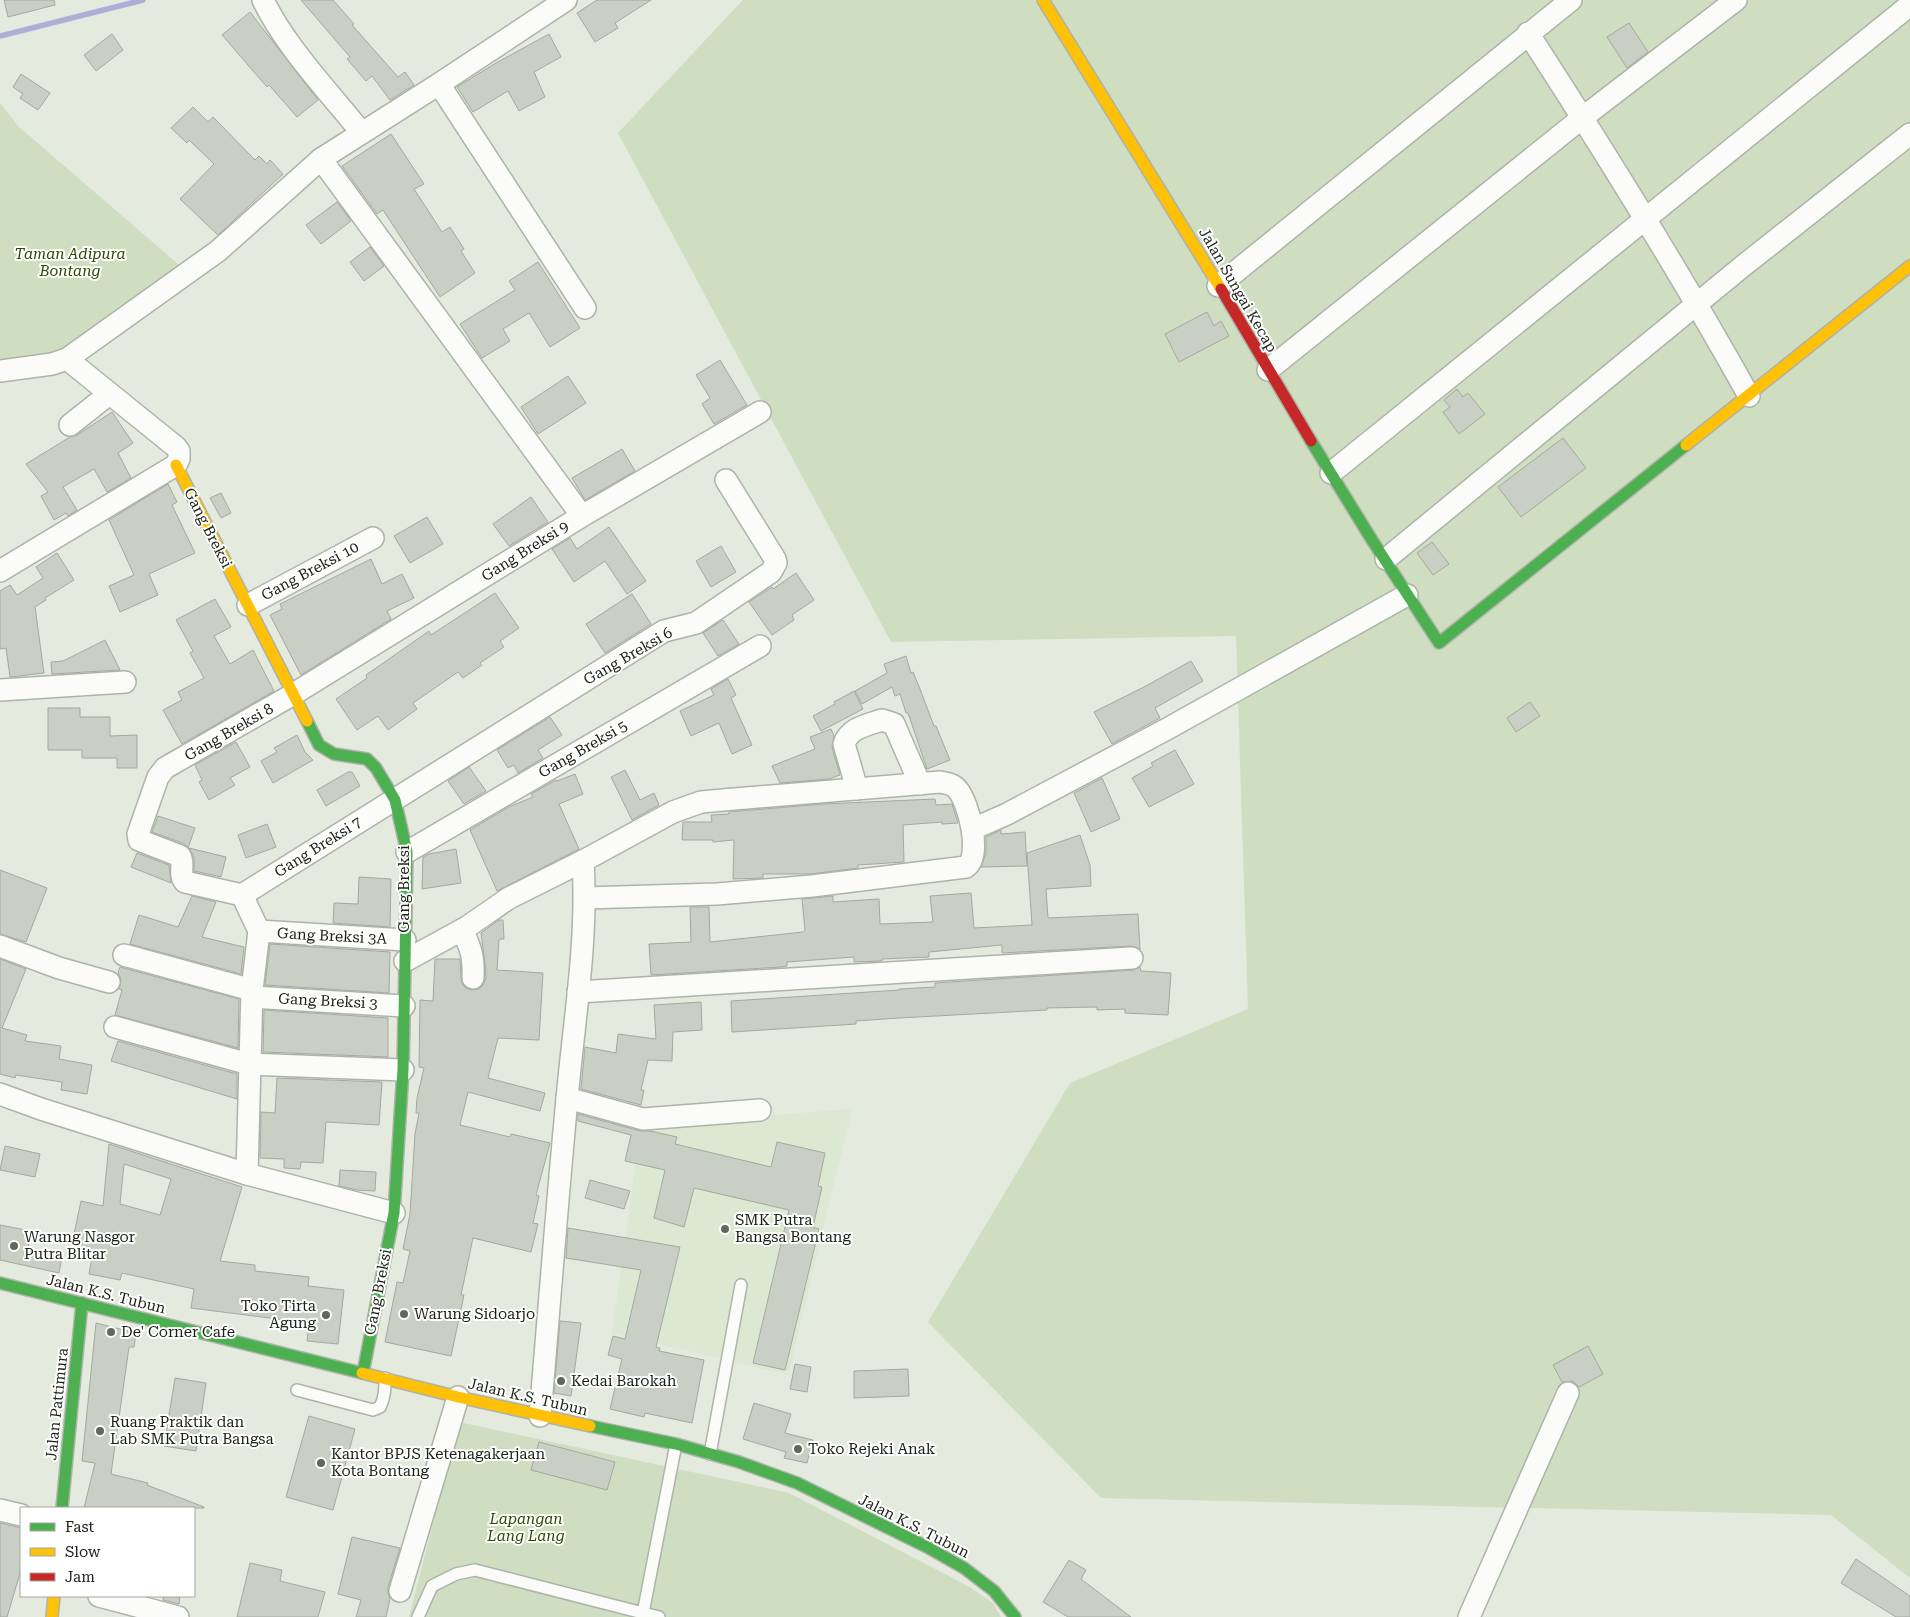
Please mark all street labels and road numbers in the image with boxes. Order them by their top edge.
street label: Jalan Sungai Kecap [1195,224,1281,356]
street label: Gang Breksi [180,485,236,571]
street label: Gang Breksi 9 [478,517,572,585]
street label: Gang Breksi 10 [258,538,362,604]
street label: Gang Breksi 6 [580,623,676,689]
street label: Gang Breksi 8 [181,699,277,765]
street label: Gang Breksi 5 [535,716,631,782]
street label: Gang Breksi 7 [271,813,365,881]
street label: Gang Breksi [395,845,413,933]
street label: Gang Breksi 3A [277,924,388,948]
street label: Gang Breksi 3 [278,989,378,1013]
street label: Gang Breksi [361,1247,395,1337]
street label: Jalan K.S. Tubun [44,1270,168,1318]
street label: Jalan Pattimura [42,1347,72,1461]
street label: Jalan K.S. Tubun [466,1374,590,1420]
street label: Jalan K.S. Tubun [855,1490,973,1562]

